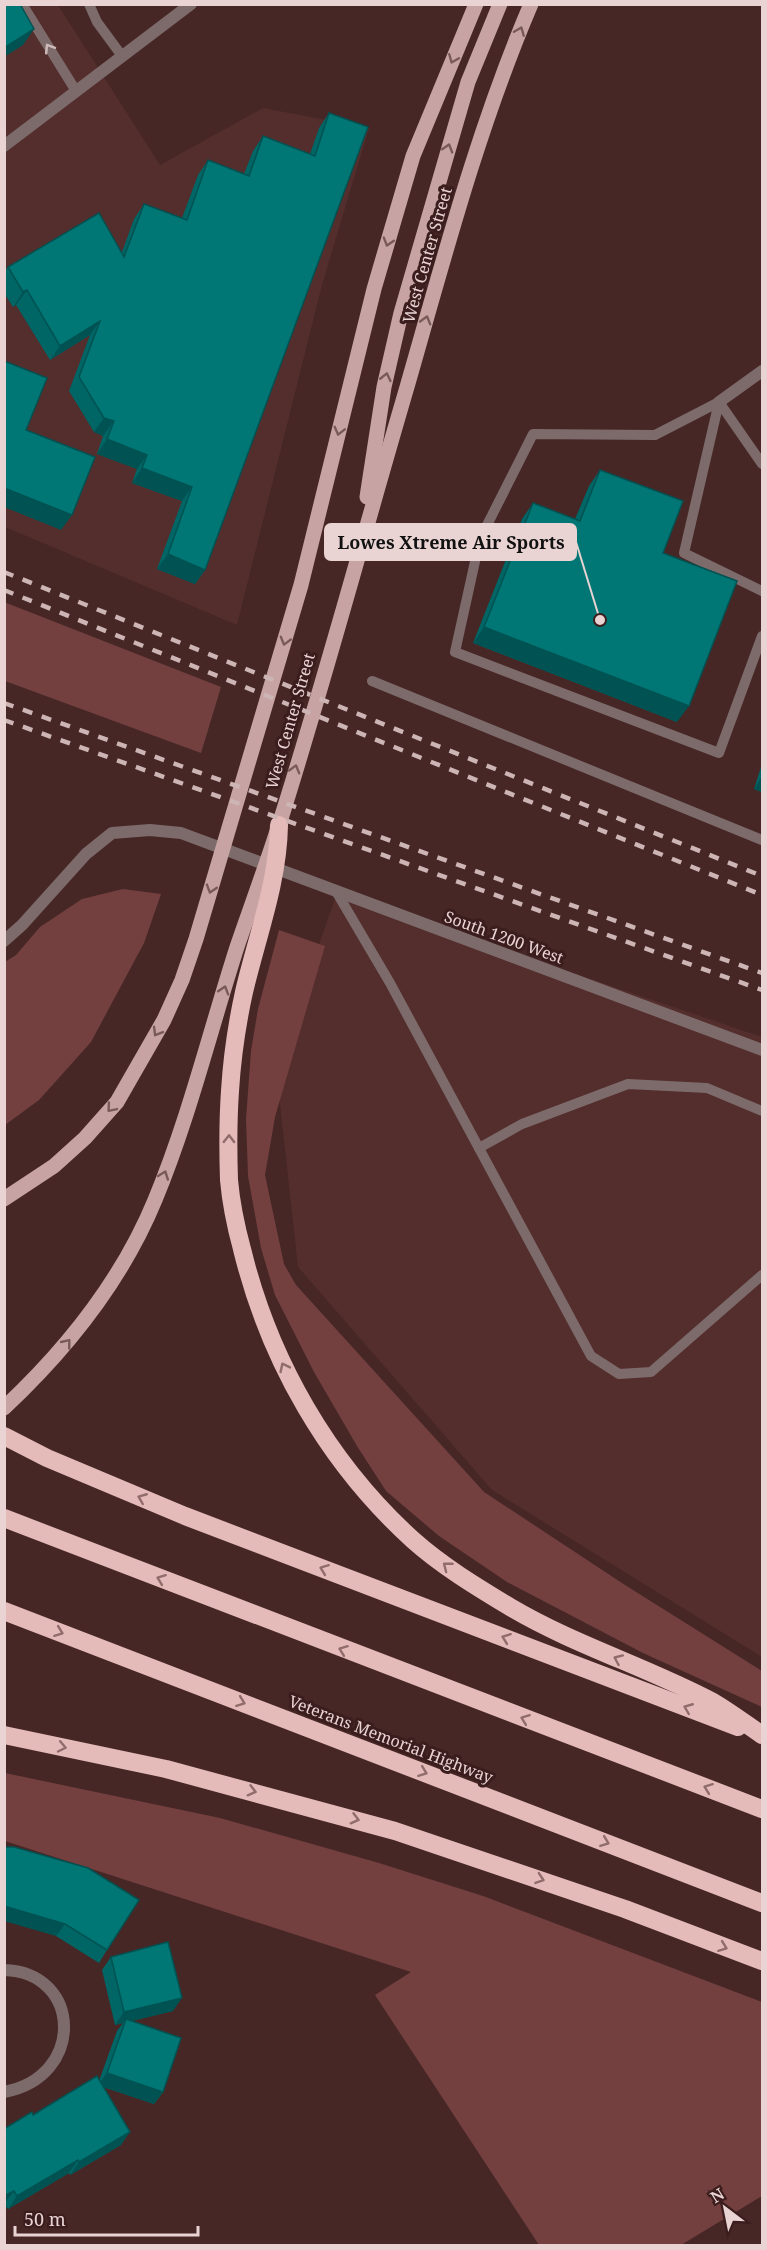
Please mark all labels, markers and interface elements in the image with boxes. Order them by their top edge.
one-way arrow [513,26,525,37]
one-way arrow [45,44,57,54]
one-way arrow [448,52,460,63]
one-way arrow [441,143,453,154]
street label: West Center Street [397,184,457,326]
one-way arrow [383,236,395,247]
one-way arrow [419,315,431,326]
one-way arrow [379,372,392,382]
one-way arrow [333,425,346,435]
callout: Lowes Xtreme Air Sports [325,524,576,560]
text: Lowes Xtreme Air Sports [337,530,565,554]
one-way arrow [280,635,292,646]
street label: West Center Street [260,650,320,792]
one-way arrow [288,764,300,774]
one-way arrow [206,883,218,894]
street label: South 1200 West [441,905,567,969]
one-way arrow [217,985,229,996]
one-way arrow [152,1026,164,1036]
one-way arrow [107,1101,118,1112]
one-way arrow [223,1135,235,1144]
one-way arrow [157,1170,170,1181]
one-way arrow [60,1339,71,1350]
one-way arrow [279,1363,291,1374]
one-way arrow [137,1493,148,1505]
one-way arrow [443,1562,454,1573]
one-way arrow [319,1563,329,1576]
one-way arrow [157,1574,168,1586]
one-way arrow [53,1625,64,1638]
one-way arrow [501,1633,512,1645]
one-way arrow [338,1644,349,1657]
one-way arrow [614,1654,625,1666]
street label: Veterans Memorial Highway [286,1690,497,1789]
one-way arrow [235,1695,246,1708]
one-way arrow [683,1703,693,1716]
one-way arrow [521,1713,531,1726]
one-way arrow [57,1739,67,1752]
one-way arrow [417,1765,428,1778]
one-way arrow [703,1783,714,1795]
one-way arrow [246,1784,256,1797]
one-way arrow [350,1812,360,1825]
one-way arrow [599,1835,610,1848]
one-way arrow [534,1871,545,1884]
one-way arrow [717,1940,728,1952]
north arrow [695,2178,755,2238]
text: N [706,2182,729,2208]
scale bar [15,2199,198,2237]
text: 50 m [24,2207,66,2231]

